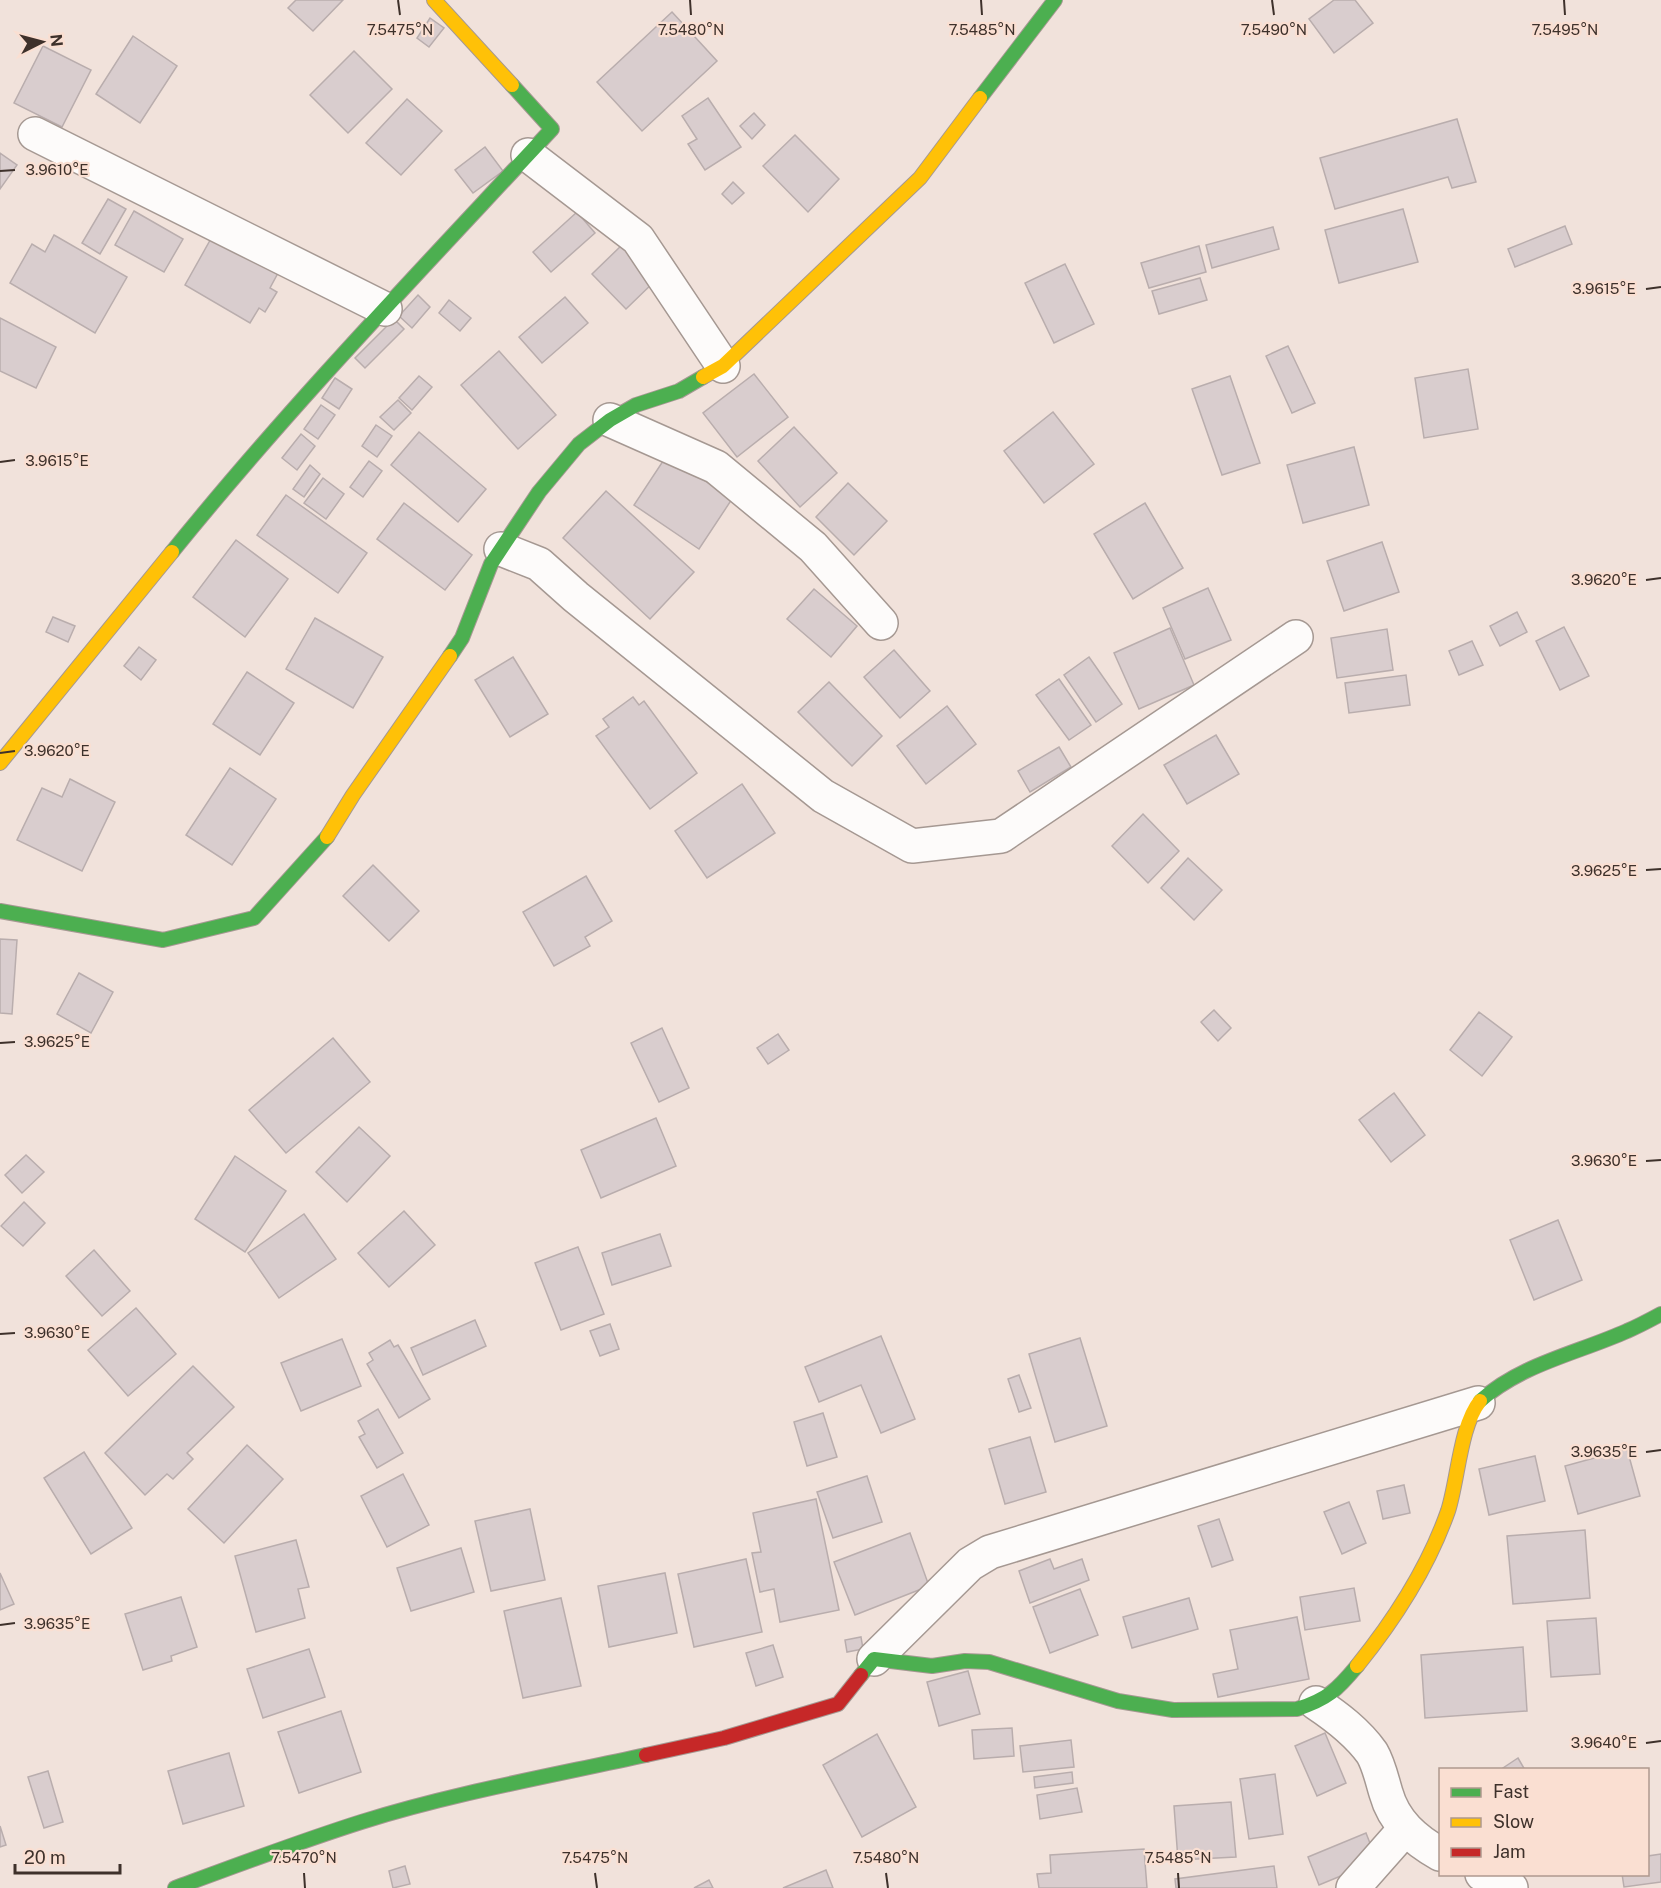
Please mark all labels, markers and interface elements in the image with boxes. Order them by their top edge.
north arrow [12,12,72,72]
text: 7.5475°N [367,21,433,38]
text: 7.5480°N [658,21,724,38]
text: 7.5485°N [948,21,1016,38]
text: 7.5490°N [1241,21,1307,38]
text: 7.5495°N [1532,21,1598,38]
text: N [46,33,67,48]
text: 3.9610°E [26,161,88,178]
text: 3.9615°E [1572,280,1636,297]
text: 3.9615°E [25,452,89,469]
text: 3.9620°E [1571,571,1637,588]
text: 3.9620°E [24,742,90,759]
text: 3.9625°E [1571,862,1637,879]
text: 3.9625°E [24,1033,90,1050]
text: 3.9630°E [1571,1152,1637,1169]
text: 3.9630°E [24,1324,90,1341]
text: 3.9635°E [1571,1443,1637,1460]
text: 3.9635°E [24,1615,90,1632]
text: 3.9640°E [1571,1734,1637,1751]
legend [1439,1768,1649,1876]
text: Fast [1493,1781,1529,1802]
text: Slow [1493,1811,1534,1832]
scale bar [15,1837,120,1875]
text: Jam [1493,1841,1526,1862]
text: 20 m [24,1847,66,1868]
text: 7.5470°N [271,1849,337,1866]
text: 7.5475°N [562,1849,628,1866]
text: 7.5480°N [853,1849,919,1866]
text: 7.5485°N [1144,1849,1212,1866]

